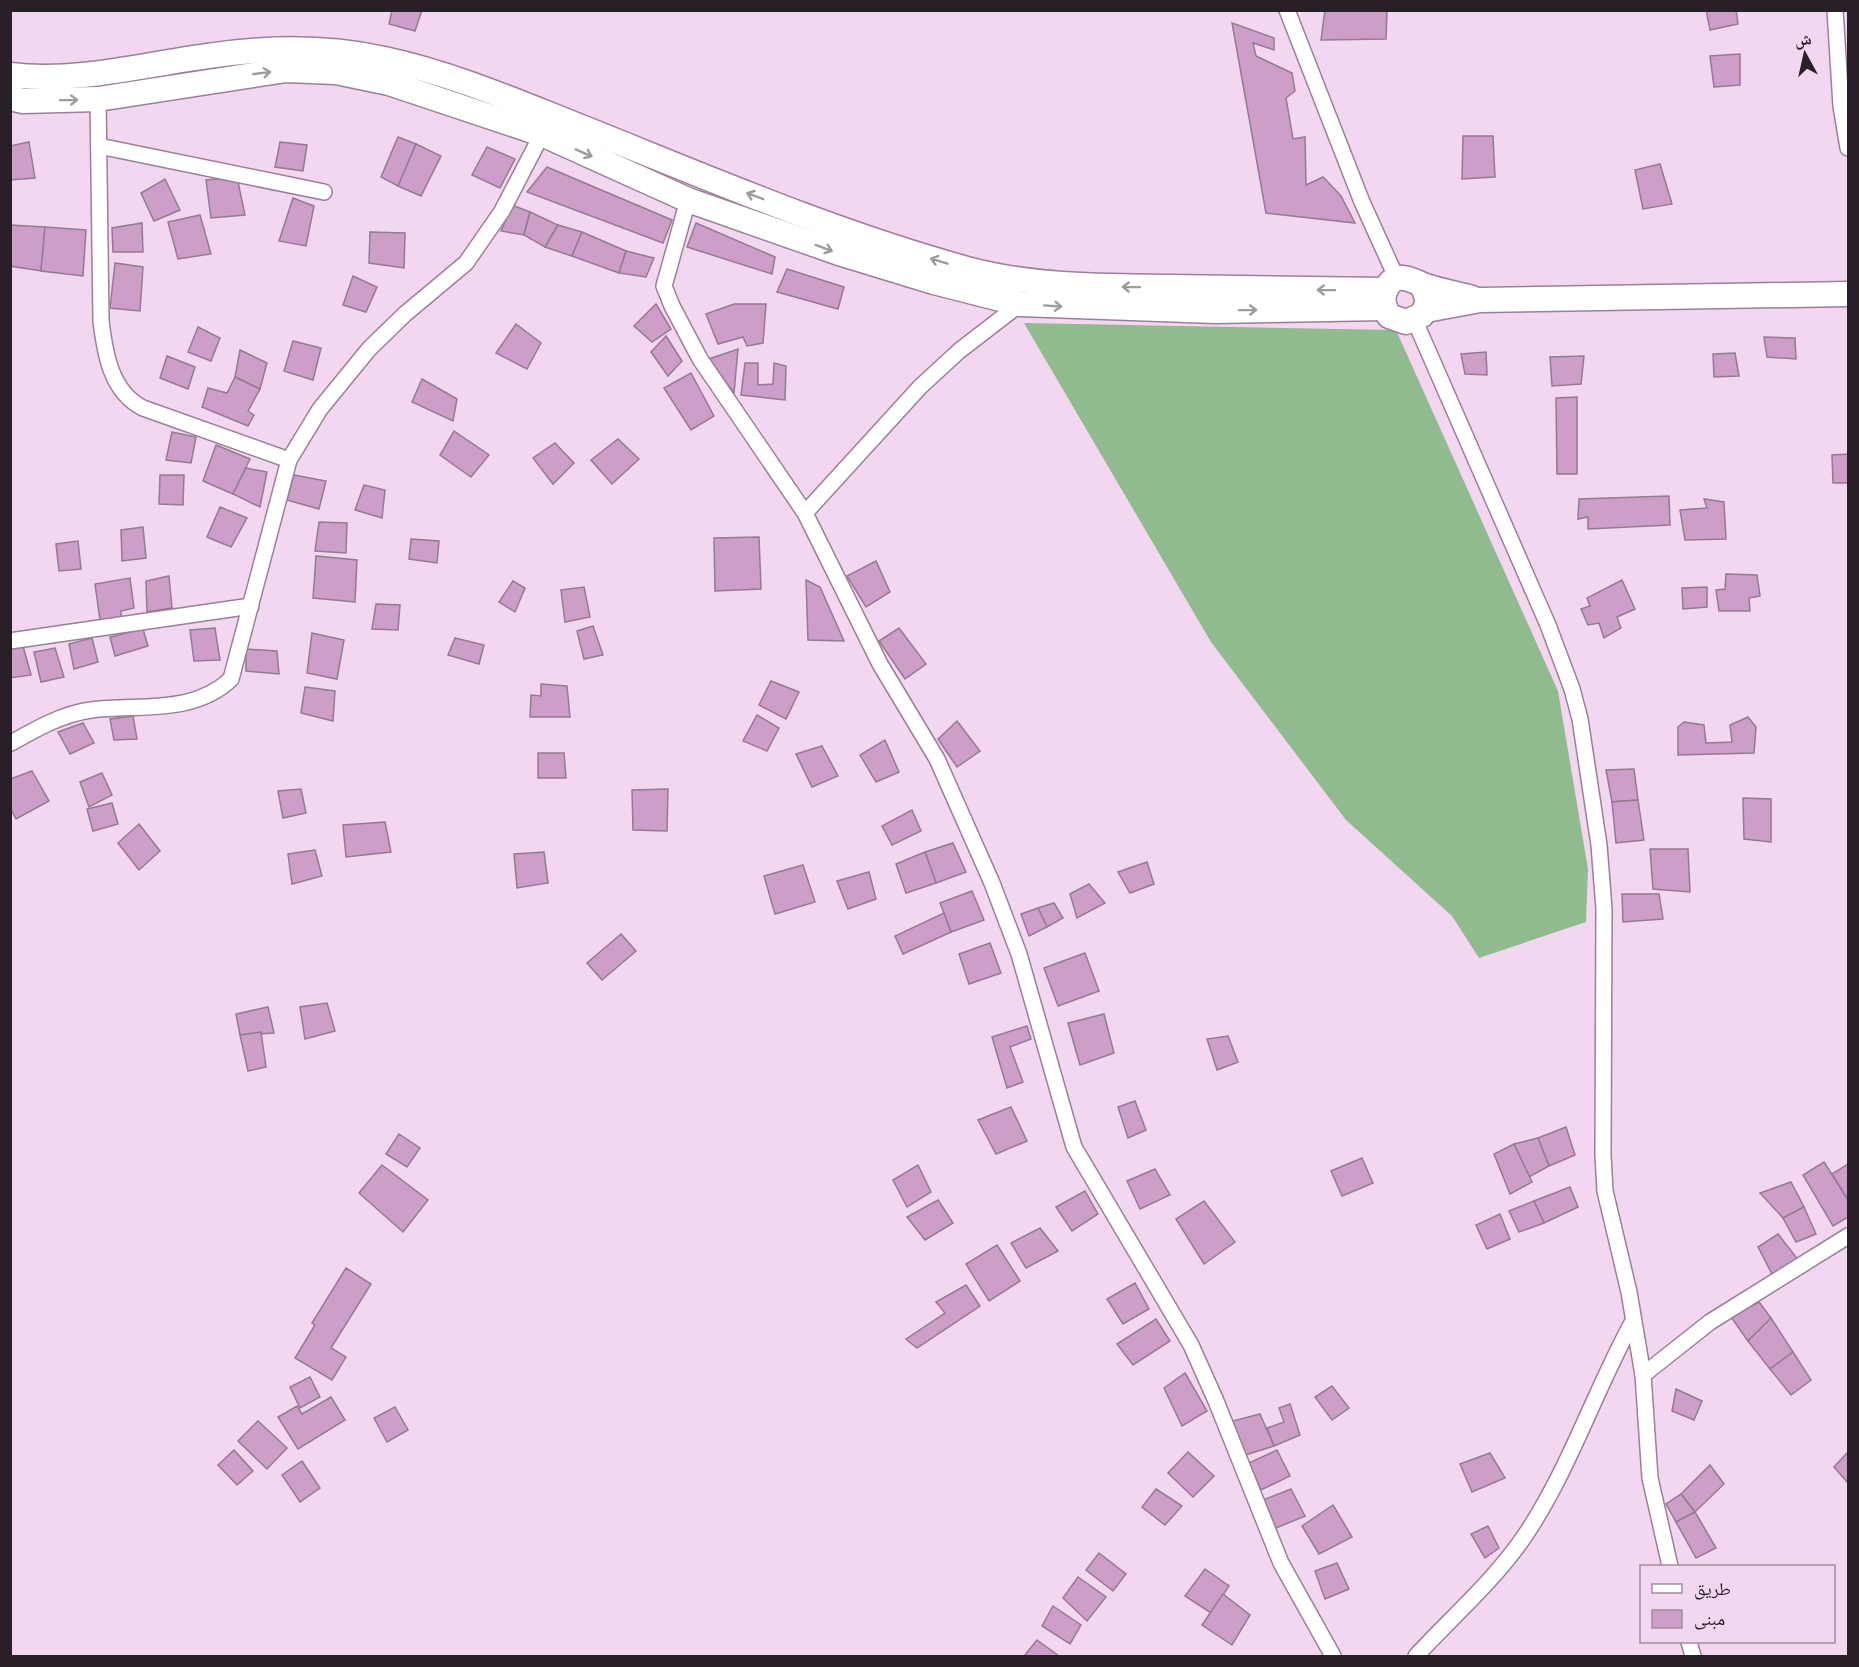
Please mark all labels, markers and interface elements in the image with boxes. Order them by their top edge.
north arrow [1775,24,1835,84]
text: ش [1793,27,1813,51]
one-way arrow [251,68,271,79]
one-way arrow [58,94,78,106]
one-way arrow [575,148,593,159]
one-way arrow [747,190,765,201]
one-way arrow [814,243,833,254]
one-way arrow [930,254,949,265]
one-way arrow [1122,281,1142,293]
one-way arrow [1317,284,1337,295]
one-way arrow [1042,301,1062,312]
one-way arrow [1237,304,1257,316]
legend [1640,1565,1835,1643]
text: طريق [1694,1576,1731,1600]
text: مبنى [1694,1606,1725,1630]

